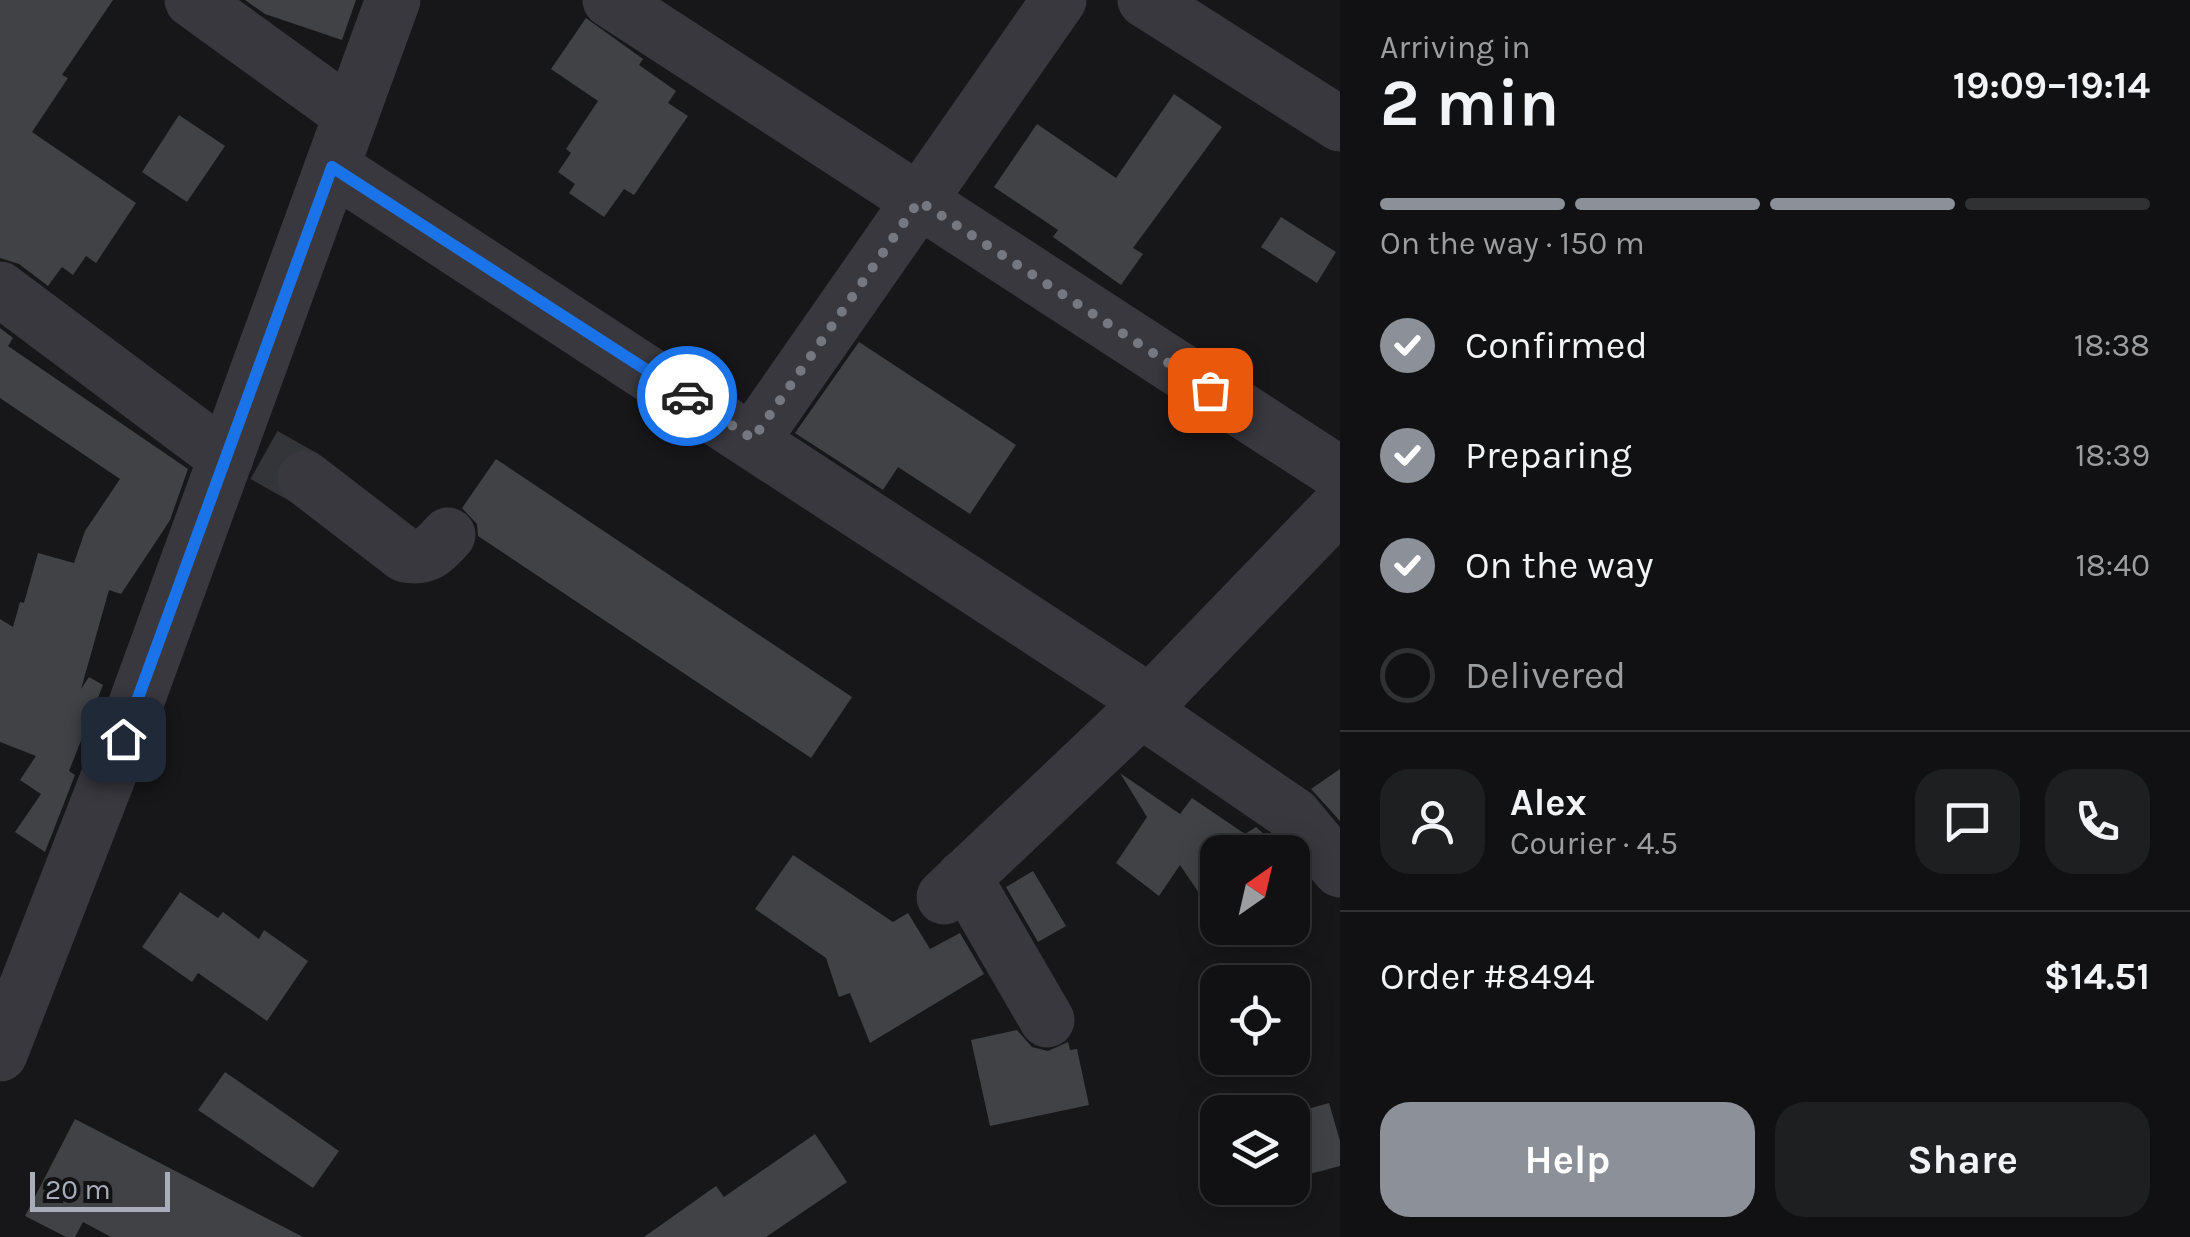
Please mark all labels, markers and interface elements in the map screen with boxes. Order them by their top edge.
text: Arriving in [1380,29,1531,66]
text: 19:09–19:14 [1953,63,2150,108]
text: 2 min [1380,65,1559,141]
text: On the way · 150 m [1380,225,1645,262]
icon: check [1380,318,1435,373]
text: Confirmed [1465,323,1648,368]
text: 18:38 [2074,327,2150,364]
courier [637,346,737,446]
pin [1168,348,1253,433]
icon: bag [1183,363,1238,418]
icon: car [660,369,715,424]
icon: check [1380,428,1435,483]
text: Preparing [1465,433,1632,478]
text: 18:39 [2075,437,2150,474]
icon: check [1380,538,1435,593]
text: On the way [1465,543,1653,588]
text: 18:40 [2076,547,2150,584]
text: Delivered [1465,653,1626,698]
pin [81,697,166,782]
icon: home [96,712,151,767]
button: person [1380,769,1485,874]
button: chat [1915,769,2020,874]
button: phone [2045,769,2150,874]
text: Alex [1510,780,1587,825]
text: Courier · 4.5 [1510,825,1678,862]
north arrow [1200,835,1310,945]
map controls [1200,835,1310,1205]
text: Order #8494 [1380,954,1595,999]
text: $14.51 [2044,954,2150,999]
button: locate [1200,965,1310,1075]
button: layers [1200,1095,1310,1205]
button: Help [1380,1102,1755,1217]
button: Share [1775,1102,2150,1217]
scale bar [30,1167,170,1212]
text: 20 m [45,1173,111,1206]

